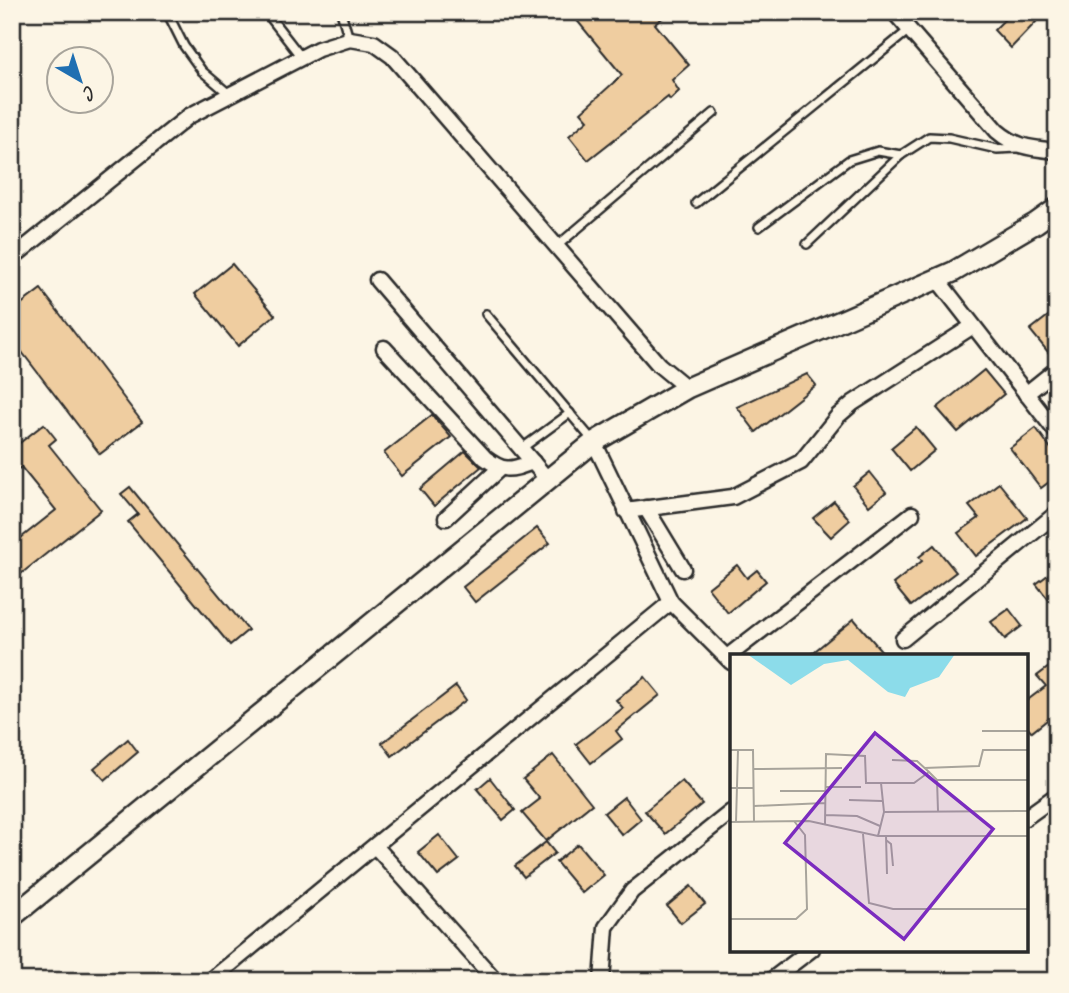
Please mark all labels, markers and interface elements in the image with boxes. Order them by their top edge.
north arrow [46,46,116,116]
text: С [77,80,101,106]
inset map [730,654,1027,951]

